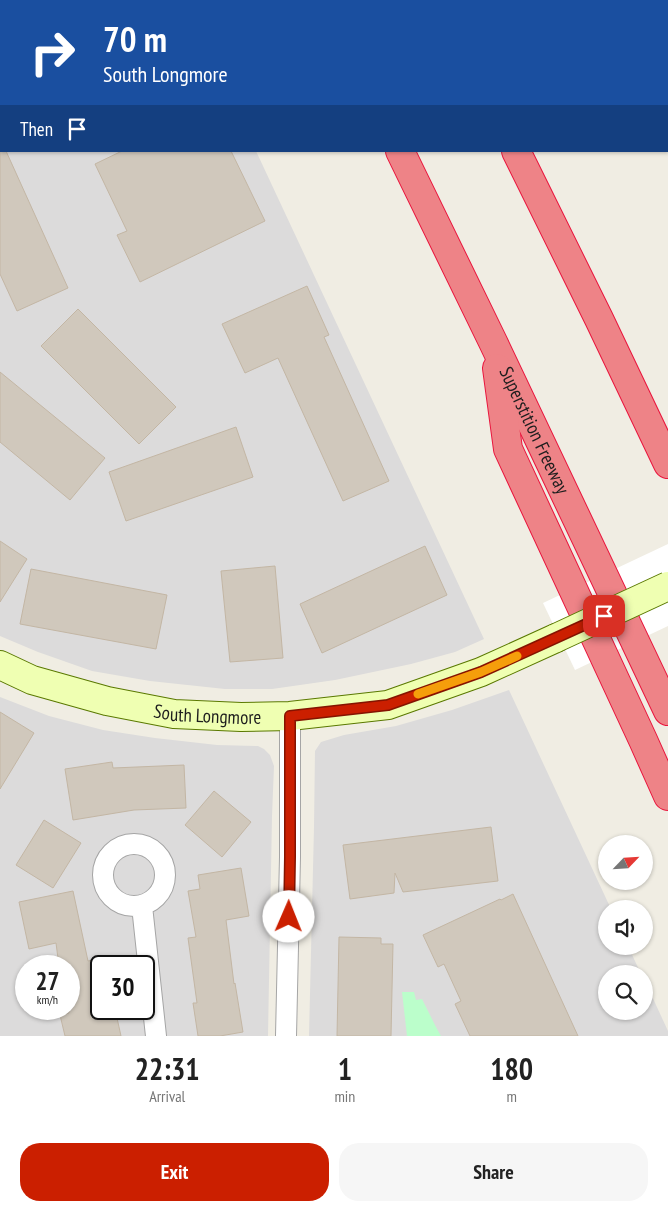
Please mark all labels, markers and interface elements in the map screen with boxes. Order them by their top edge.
text: 70 m [103,16,167,62]
icon: right [20,20,85,85]
text: South Longmore [103,60,228,88]
icon: arrive [63,115,91,143]
text: Then [20,117,53,141]
street label: Superstition Freeway [494,363,576,498]
pin [583,595,625,637]
icon: arrive [590,602,618,630]
street label: South Longmore [152,698,262,729]
north arrow [598,835,652,890]
map controls [598,835,653,1020]
position arrow [262,890,314,942]
button: sound [598,900,653,955]
speed limit sign: 30 [90,955,155,1020]
text: 27 [36,965,59,997]
button: search [598,965,653,1020]
text: km/h [37,992,58,1007]
text: 22:31 [135,1049,200,1088]
text: 1 [338,1049,352,1088]
text: 180 [490,1049,533,1088]
text: Arrival [149,1086,185,1106]
text: min [334,1086,355,1106]
text: m [506,1086,517,1106]
button: Exit [20,1143,329,1201]
button: Share [339,1143,648,1201]

